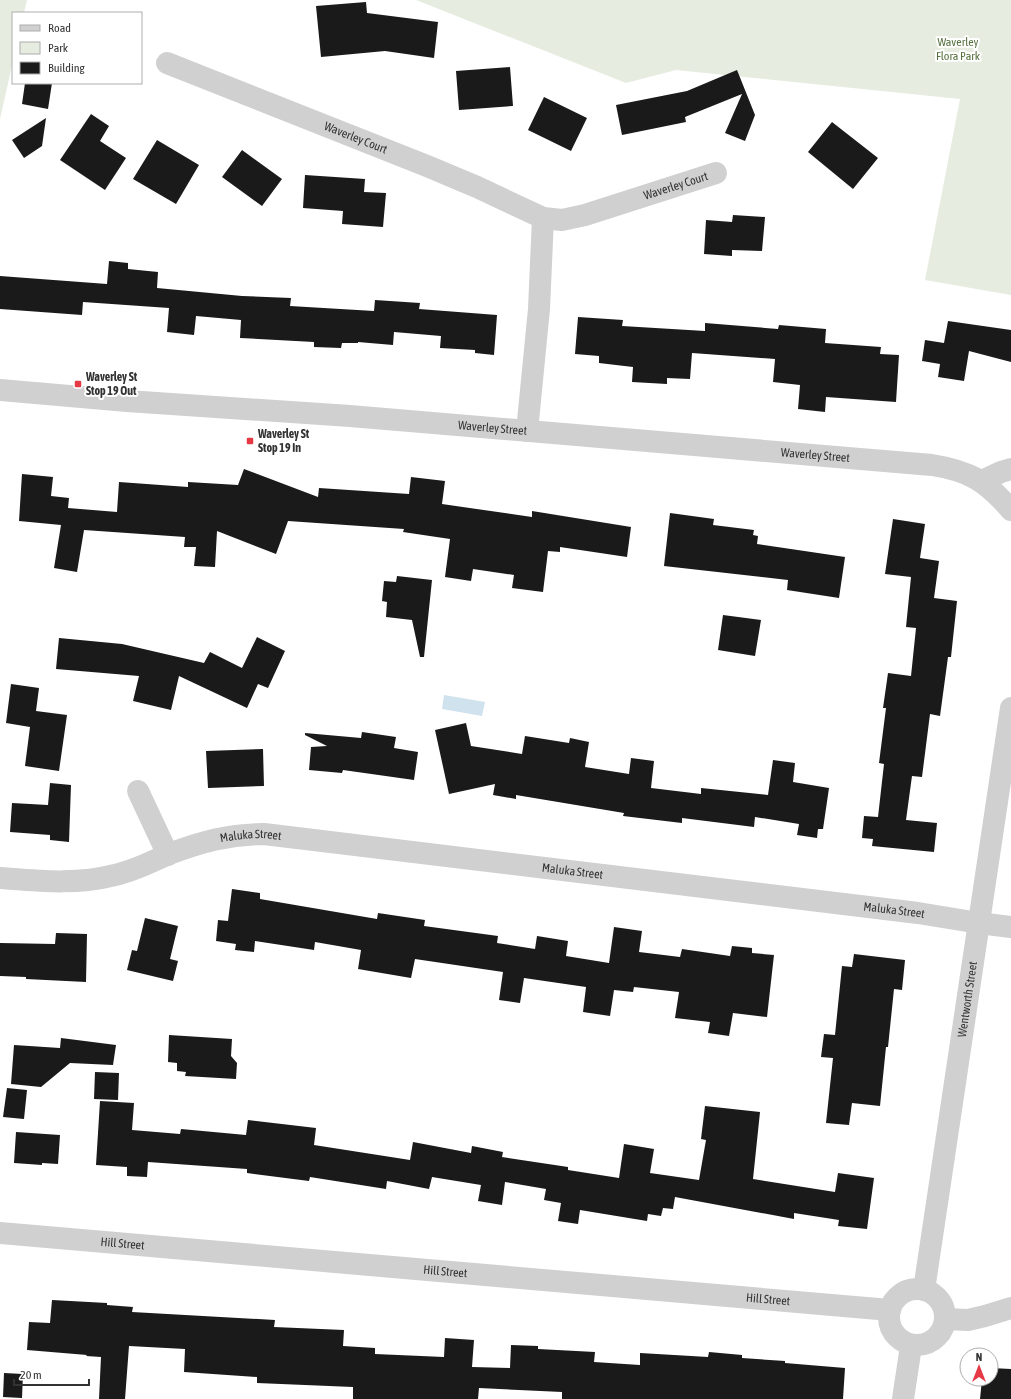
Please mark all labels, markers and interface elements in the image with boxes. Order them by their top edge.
legend [12,12,142,84]
text: Road [48,21,71,35]
park label: Waverley Flora Park [936,35,981,63]
text: Park [48,41,69,55]
text: Building [48,61,86,75]
street label: Waverley Court [322,119,390,157]
street label: Waverley Court [642,169,710,203]
place label: Waverley St Stop 19 Out [85,370,138,398]
marker: Waverley St Stop 19 Out [73,379,83,389]
street label: Waverley Street [457,418,528,438]
place label: Waverley St Stop 19 In [257,427,310,455]
marker: Waverley St Stop 19 In [245,436,255,446]
street label: Waverley Street [780,445,851,465]
street label: Maluka Street [219,827,283,845]
street label: Maluka Street [541,861,604,882]
street label: Maluka Street [863,899,926,921]
street label: Wentworth Street [955,960,980,1038]
street label: Hill Street [100,1235,146,1253]
street label: Hill Street [423,1263,468,1280]
street label: Hill Street [746,1291,791,1308]
north arrow [959,1347,999,1387]
text: N [976,1351,982,1363]
scale bar [14,1361,89,1387]
text: 20 m [20,1368,42,1382]

